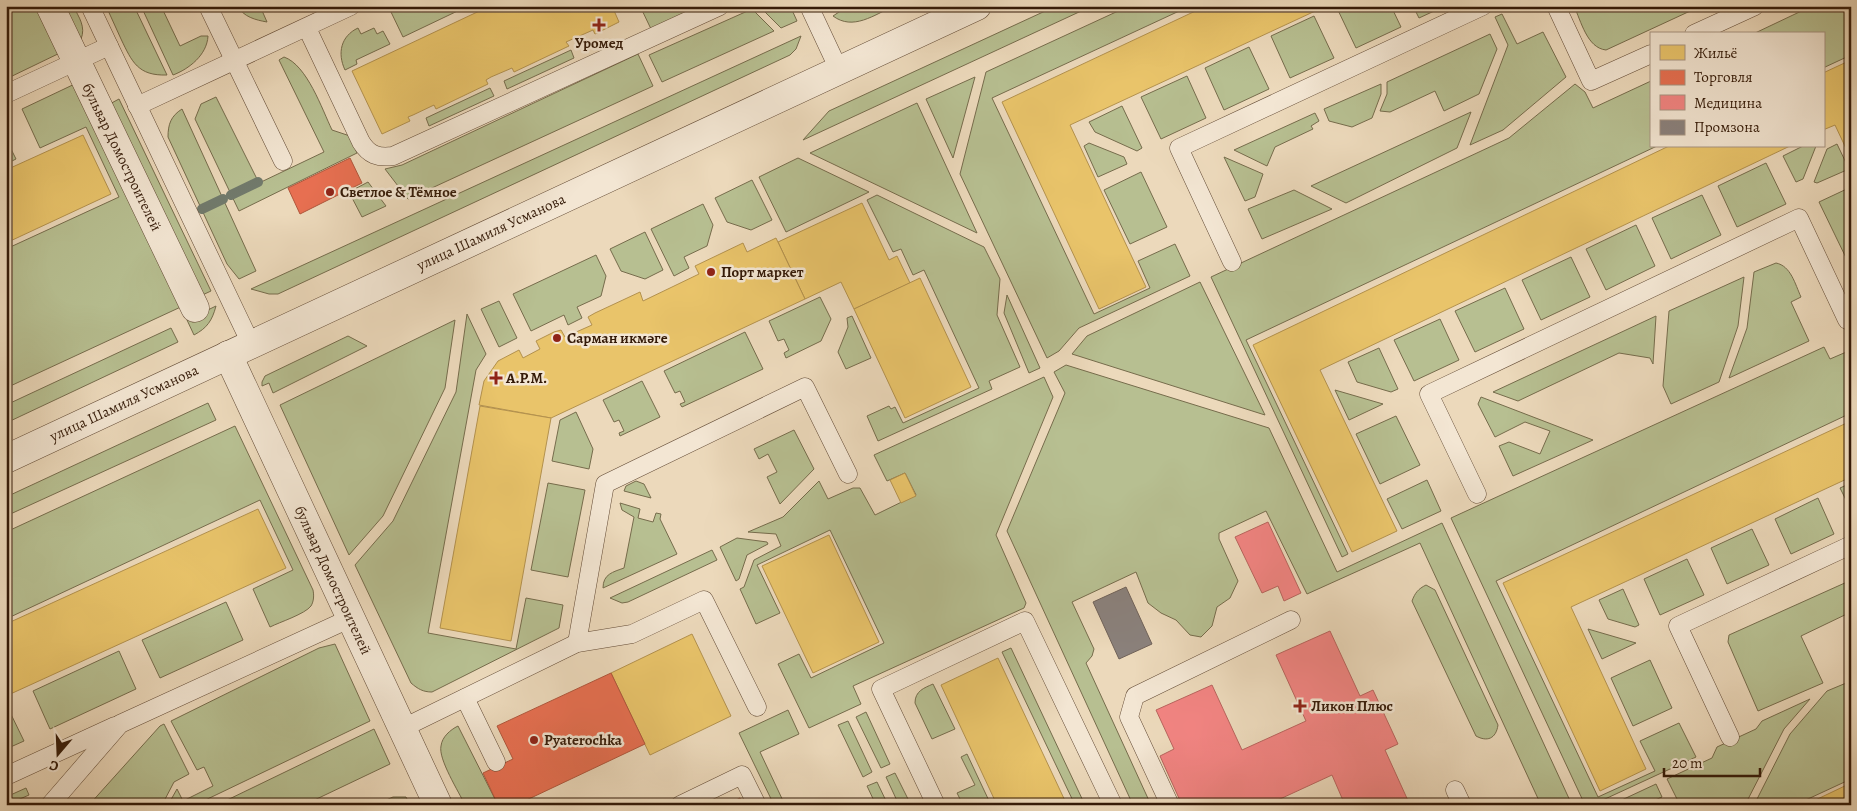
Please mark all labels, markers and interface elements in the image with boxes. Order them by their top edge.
marker: Уромед [592,18,606,32]
legend [1650,32,1824,148]
place label: Уромед [575,33,624,53]
text: Жильё [1694,43,1737,63]
text: Торговля [1694,67,1752,87]
street label: бульвар Домостроителей [77,80,167,234]
text: Медицина [1694,93,1762,113]
text: Промзона [1694,117,1760,137]
place label: Светлое & Тёмное [340,182,457,202]
marker: Светлое & Тёмное [324,186,336,198]
street label: улица Шамиля Усманова [413,189,569,276]
place label: Порт маркет [721,262,804,282]
marker: Порт маркет [705,266,717,278]
place label: Сарман икмәге [567,328,668,348]
marker: Сарман икмәге [551,332,563,344]
street label: улица Шамиля Усманова [46,360,202,447]
place label: А.Р.М. [505,368,547,388]
marker: А.Р.М. [490,372,502,384]
street label: бульвар Домостроителей [290,502,376,658]
place label: Ликон Плюс [1311,696,1393,716]
marker: Ликон Плюс [1293,699,1307,713]
north arrow [32,728,82,778]
place label: Pyaterochka [544,730,623,750]
marker: Pyaterochka [528,734,540,746]
scale bar [1664,746,1761,778]
text: 20 m [1672,753,1703,773]
text: С [46,755,61,776]

